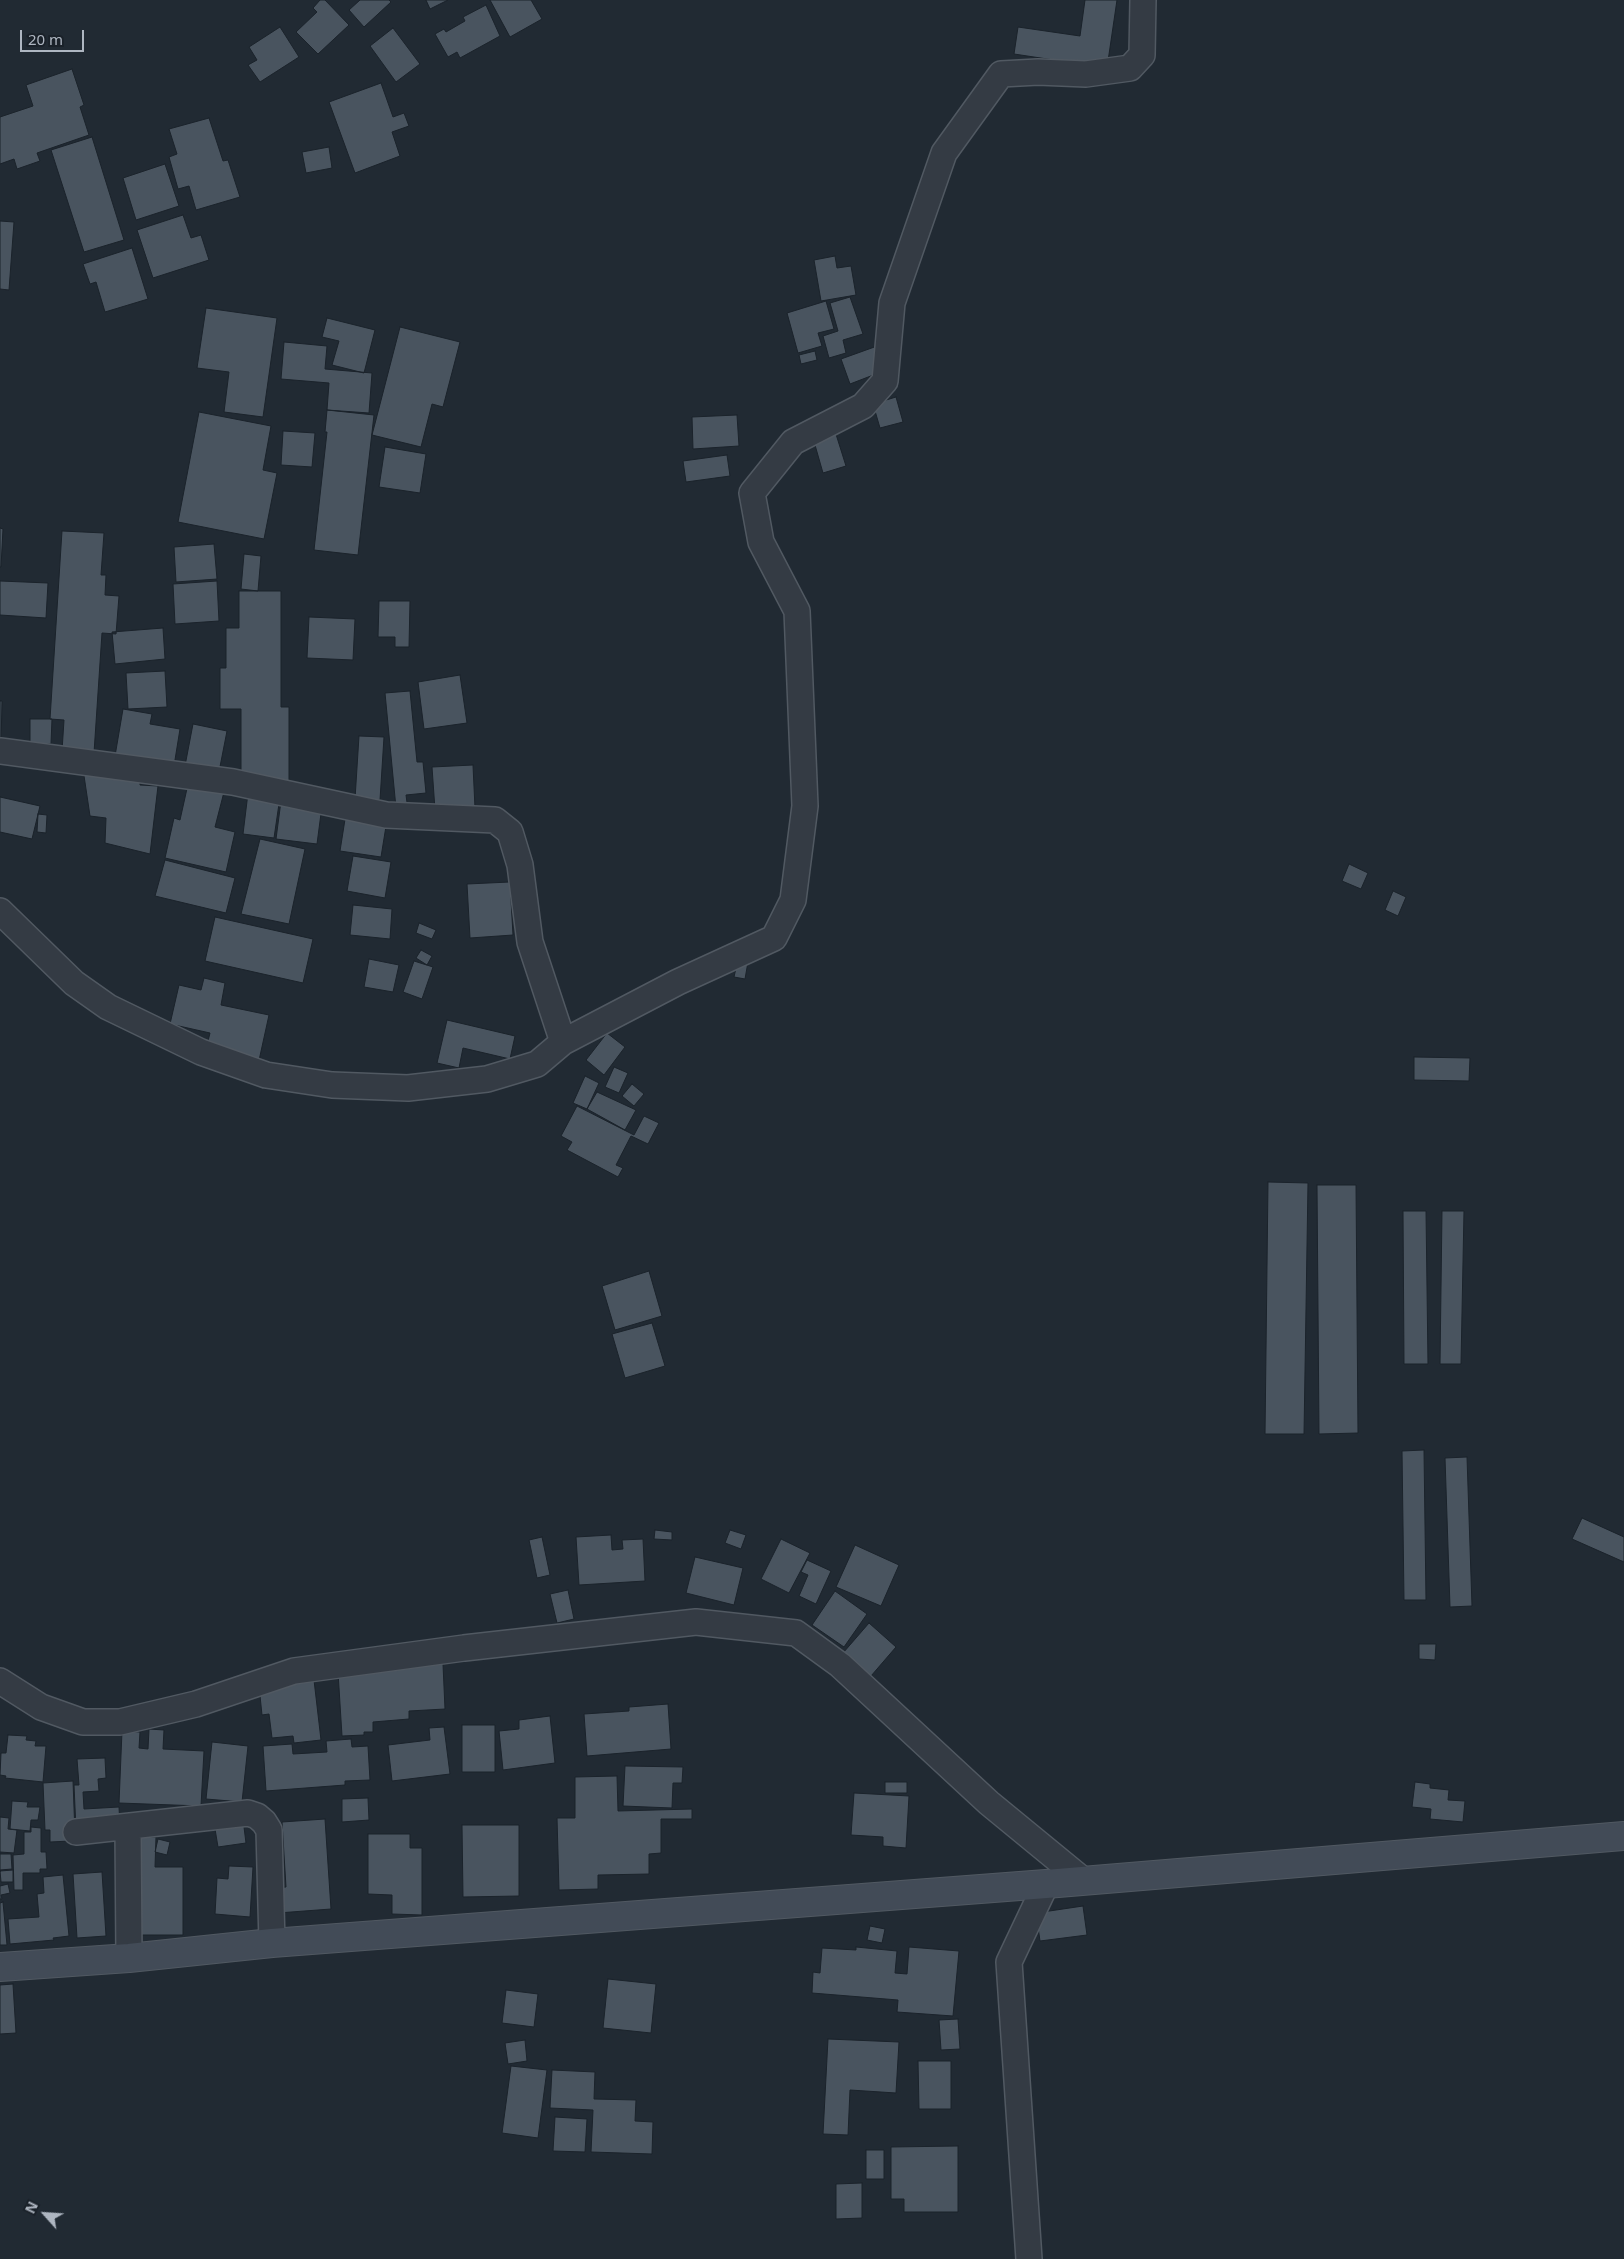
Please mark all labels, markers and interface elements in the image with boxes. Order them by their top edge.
scale bar [22,20,86,52]
text: 20 m [28,29,63,49]
north arrow [20,2189,70,2239]
text: N [20,2198,42,2216]

